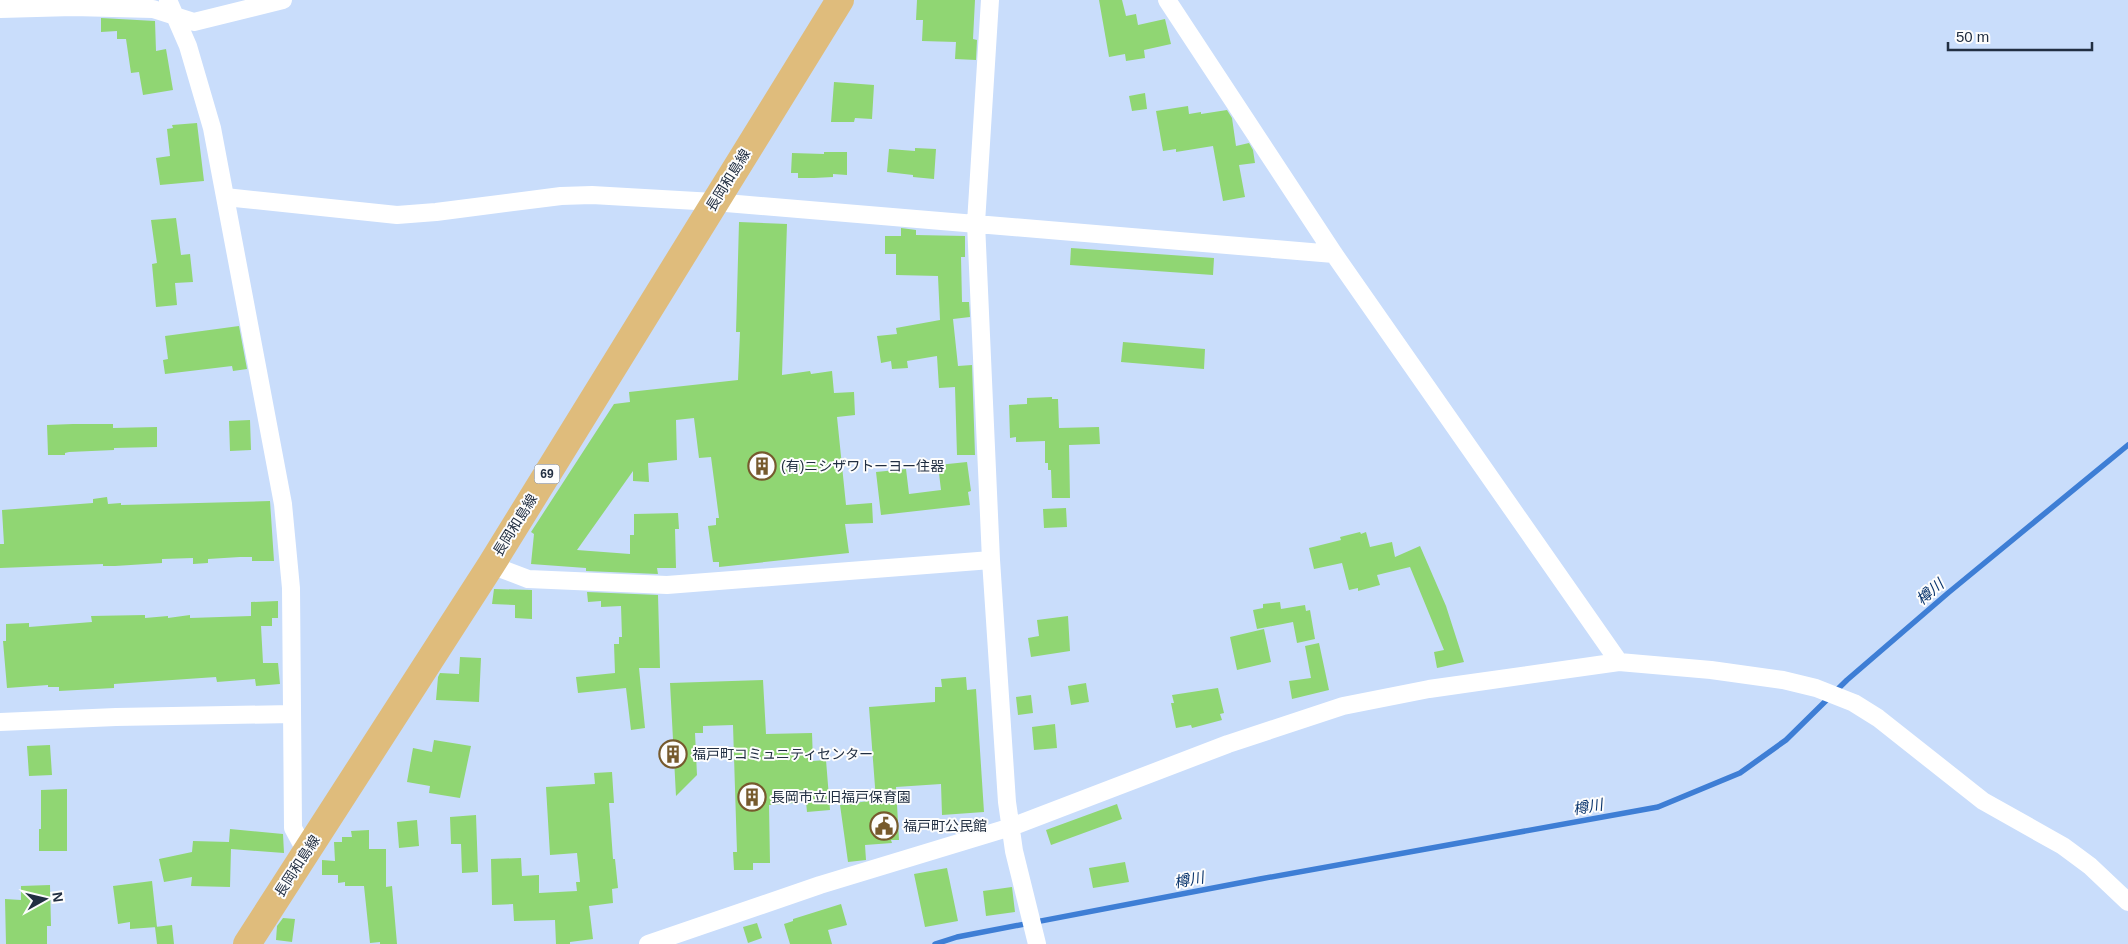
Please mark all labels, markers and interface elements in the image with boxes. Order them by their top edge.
scale bar [1948,20,2092,52]
text: 50 m [1956,28,1989,45]
street label: 長岡和島線 [703,146,753,214]
building icon: (有)ニシザワトーヨー住器 [747,451,777,481]
place label: (有)ニシザワトーヨー住器 [781,458,944,474]
road number: 69 [534,464,560,484]
street label: 長岡和島線 [490,491,540,559]
water label: 樽川 [1913,574,1948,608]
building icon: 福戸町コミュニティセンター [658,739,688,769]
place label: 福戸町コミュニティセンター [692,746,873,762]
building icon: 長岡市立旧福戸保育園 [737,782,767,812]
place label: 長岡市立旧福戸保育園 [771,789,911,805]
water label: 樽川 [1572,795,1606,817]
public building icon: 福戸町公民館 [869,811,899,841]
place label: 福戸町公民館 [903,818,987,834]
street label: 長岡和島線 [271,832,323,900]
water label: 樽川 [1173,868,1207,891]
north arrow [20,874,70,924]
text: N [49,891,67,903]

